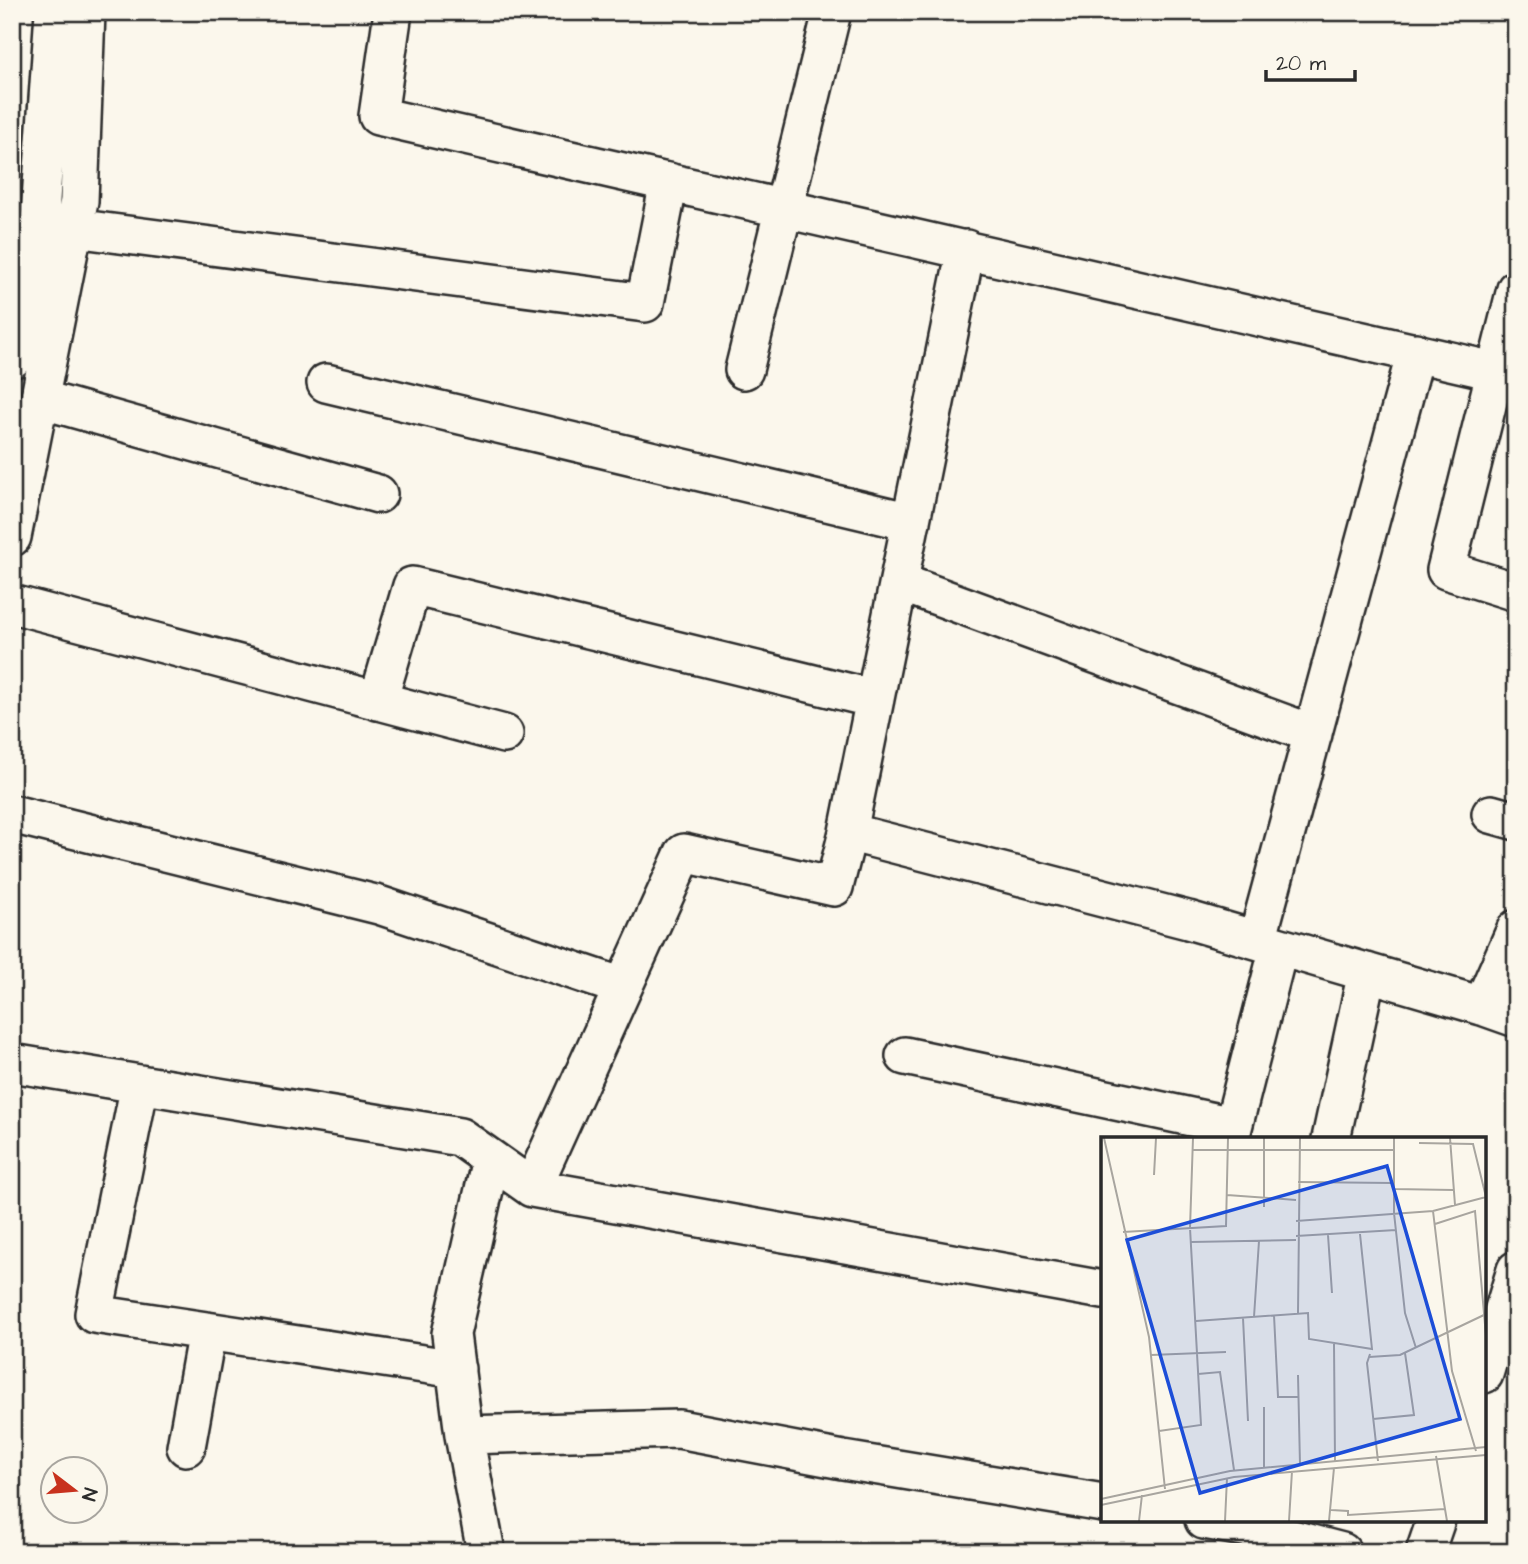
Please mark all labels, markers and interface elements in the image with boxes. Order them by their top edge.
scale bar [1266,38,1355,82]
text: 20 m [1276,49,1327,78]
inset map [1101,1137,1486,1522]
north arrow [38,1456,108,1526]
text: N [74,1485,104,1504]

